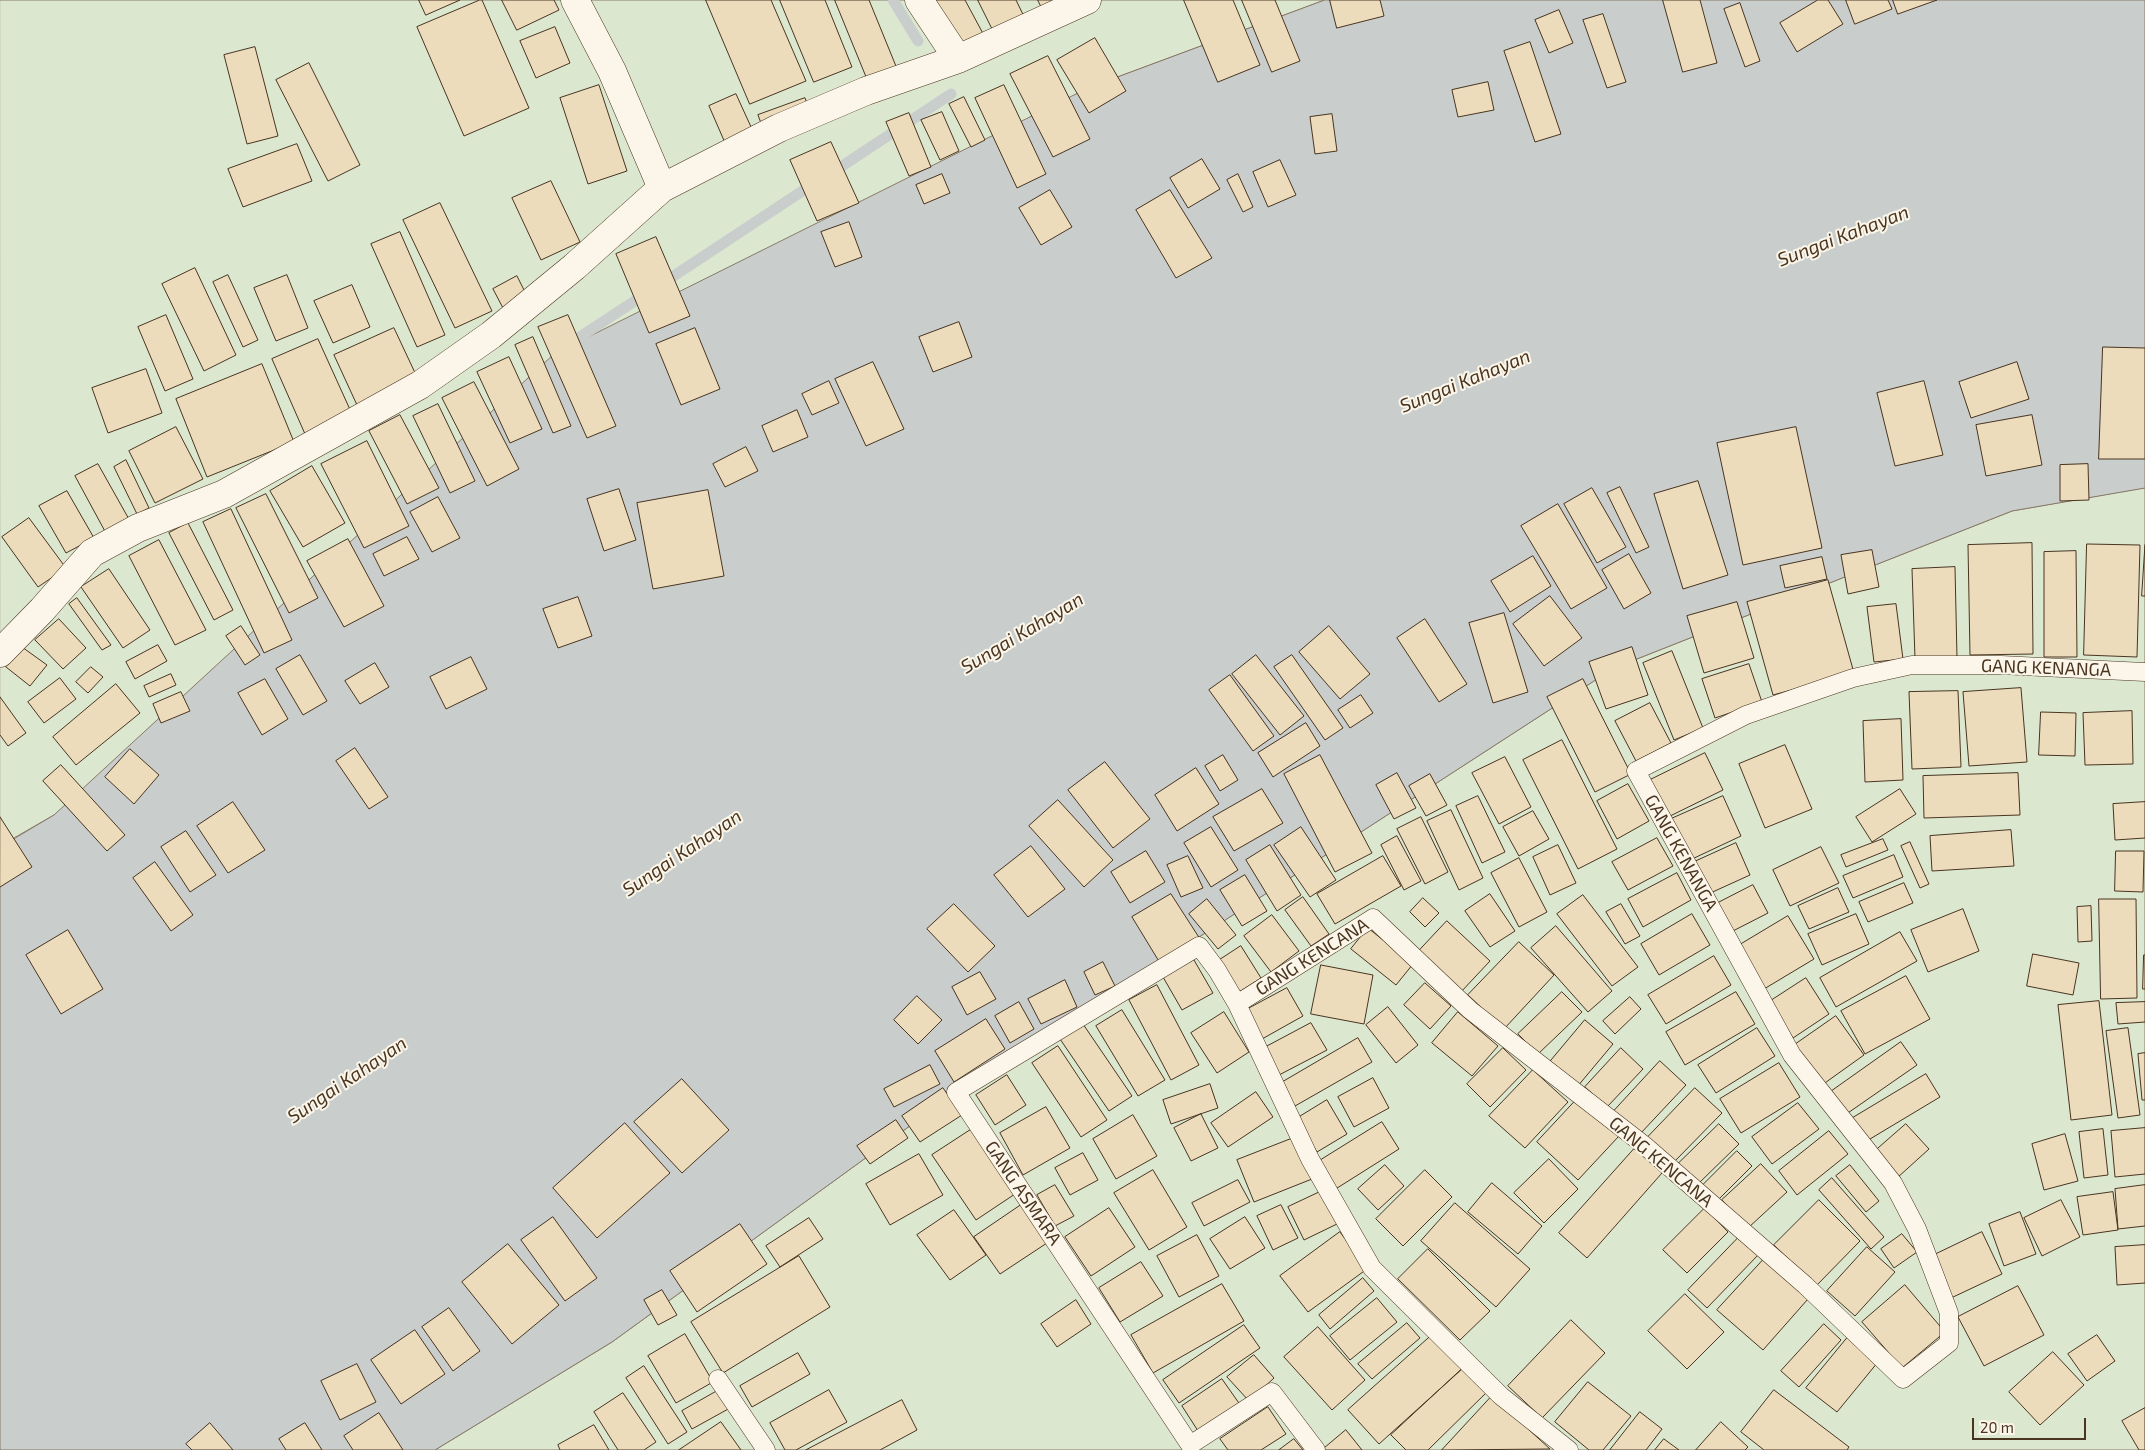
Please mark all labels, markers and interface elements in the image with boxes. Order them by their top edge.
water label: Sungai Kahayan [1774,200,1912,272]
water label: Sungai Kahayan [1396,344,1534,418]
water label: Sungai Kahayan [957,587,1087,679]
street label: GANG KENANGA [1981,655,2111,681]
street label: GANG KENANGA [1640,791,1722,915]
water label: Sungai Kahayan [618,805,746,901]
street label: GANG KENCANA [1252,914,1372,1000]
water label: Sungai Kahayan [283,1032,411,1128]
street label: GANG KENCANA [1605,1112,1717,1212]
street label: GANG ASMARA [980,1137,1066,1249]
scale bar [1975,1408,2089,1440]
text: 20 m [1980,1418,2014,1436]

